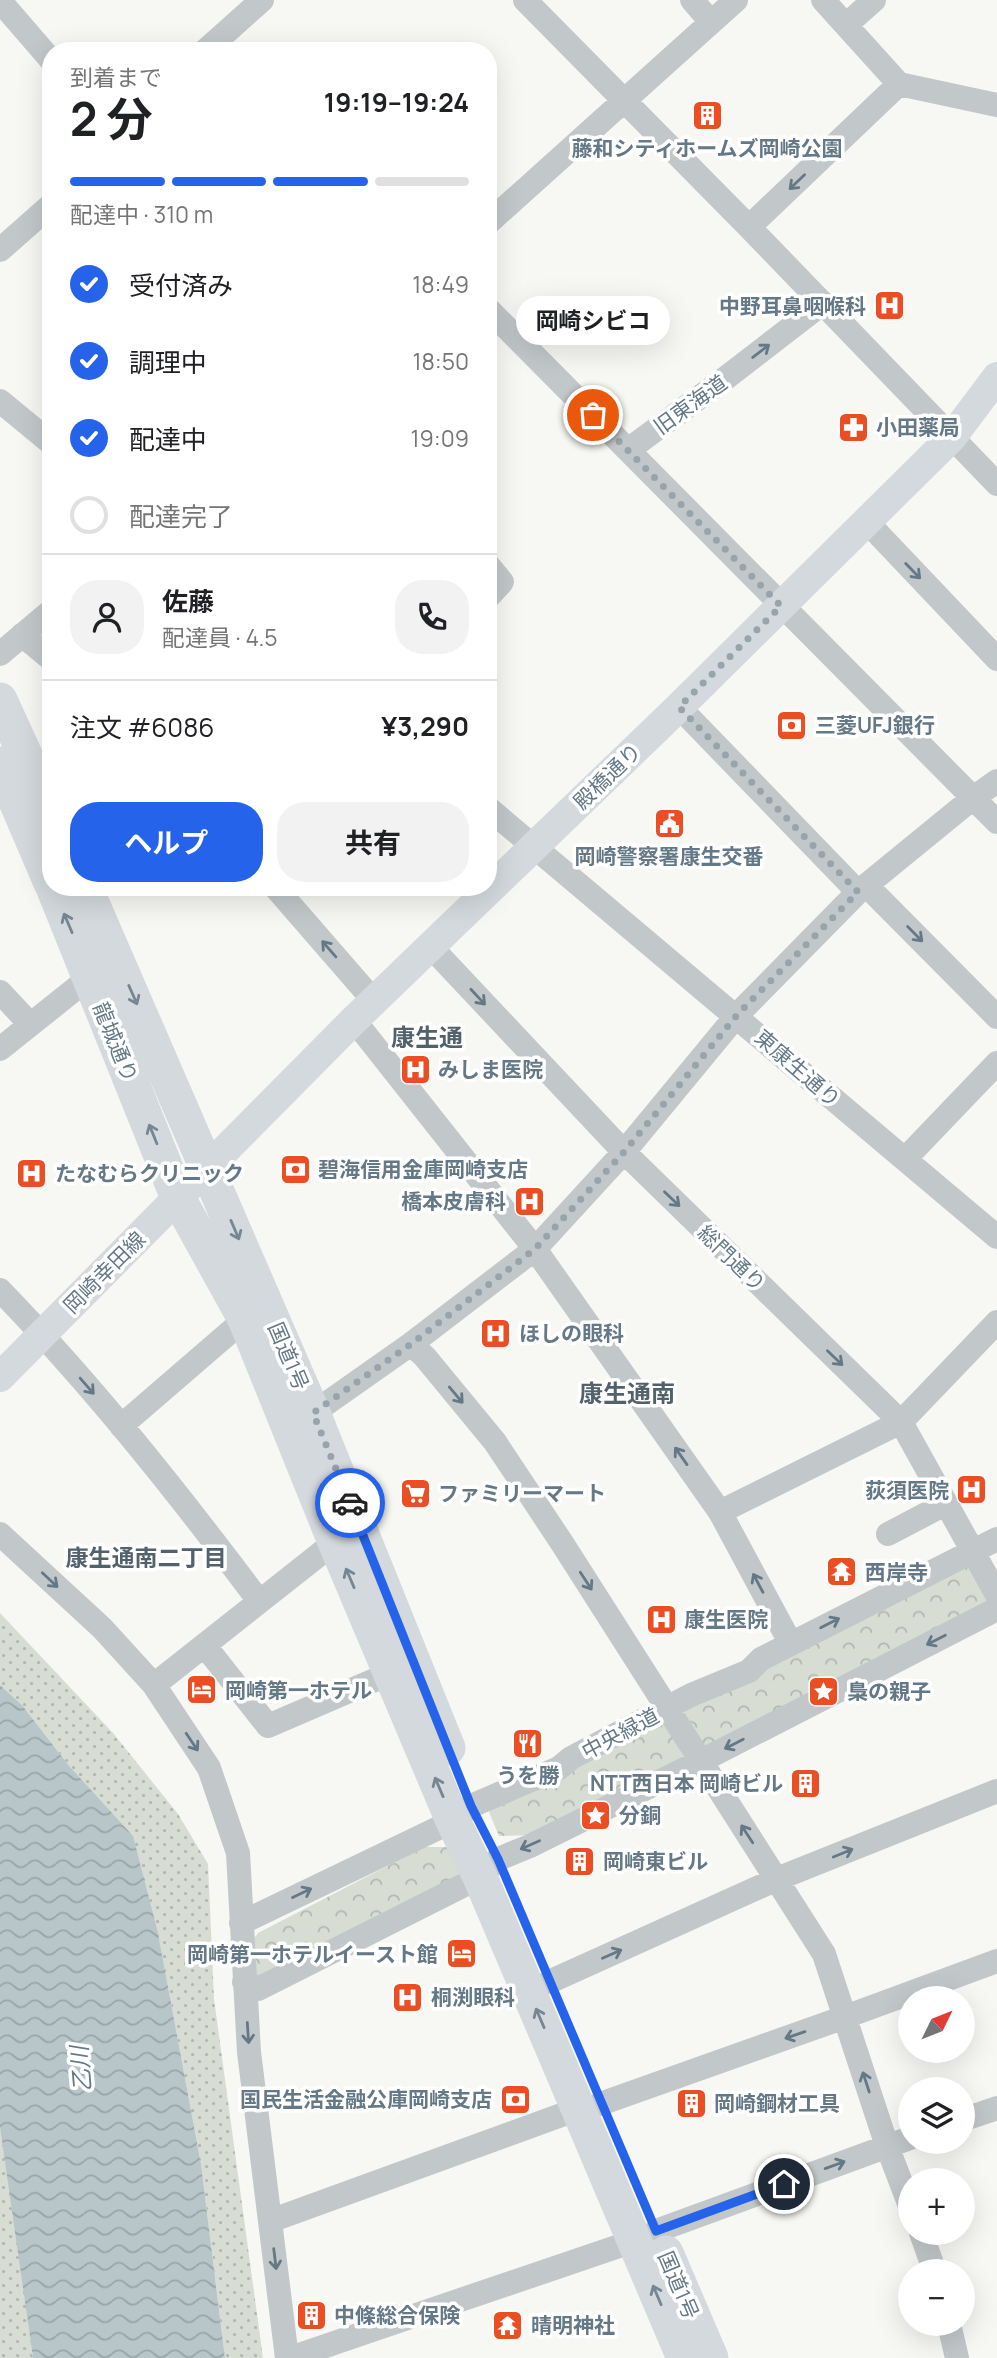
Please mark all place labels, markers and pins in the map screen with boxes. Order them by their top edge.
building icon: 藤和シティホームズ岡崎公園 [690,99,724,133]
place label: 藤和シティホームズ岡崎公園 [571,134,843,162]
hospital icon: 中野耳鼻咽喉科 [872,289,906,323]
place label: 中野耳鼻咽喉科 [719,292,866,320]
callout: 岡崎シビコ [516,296,670,345]
pin [563,385,623,445]
pharmacy icon: 小田薬局 [836,410,870,444]
place label: 小田薬局 [876,413,960,441]
bank icon: 三菱UFJ銀行 [775,708,809,742]
place label: 三菱UFJ銀行 [815,711,935,739]
public building icon: 岡崎警察署康生交番 [652,807,686,841]
place label: 岡崎警察署康生交番 [575,842,764,870]
hospital icon: みしま医院 [398,1052,432,1086]
place label: みしま医院 [438,1055,543,1083]
bank icon: 碧海信用金庫岡崎支店 [278,1152,312,1186]
place label: 碧海信用金庫岡崎支店 [318,1155,528,1183]
hospital icon: たなむらクリニック [15,1156,49,1190]
place label: たなむらクリニック [55,1159,244,1187]
hospital icon: 橋本皮膚科 [512,1184,546,1218]
place label: 橋本皮膚科 [401,1187,506,1215]
hospital icon: ほしの眼科 [479,1316,513,1350]
place label: ほしの眼科 [519,1319,624,1347]
hospital icon: 荻須医院 [955,1473,989,1507]
supermarket icon: ファミリーマート [398,1476,432,1510]
place label: 荻須医院 [865,1476,949,1504]
place label: ファミリーマート [438,1479,606,1507]
temple icon: 西岸寺 [825,1555,859,1589]
place label: 西岸寺 [865,1558,928,1586]
hospital icon: 康生医院 [644,1602,678,1636]
place label: 康生医院 [684,1605,768,1633]
hotel icon: 岡崎第一ホテル [185,1673,219,1707]
place icon: 梟の親子 [807,1674,841,1708]
place label: 岡崎第一ホテル [225,1676,372,1704]
place label: 梟の親子 [847,1677,931,1705]
restaurant icon: うを勝 [511,1726,545,1760]
place label: うを勝 [497,1761,560,1789]
building icon: NTT西日本 岡崎ビル [789,1766,823,1800]
place label: NTT西日本 岡崎ビル [590,1769,783,1797]
place icon: 分銅 [579,1798,613,1832]
place label: 分銅 [619,1801,661,1829]
building icon: 岡崎東ビル [563,1844,597,1878]
place label: 岡崎東ビル [603,1847,708,1875]
hotel icon: 岡崎第一ホテルイースト館 [444,1937,478,1971]
place label: 岡崎第一ホテルイースト館 [187,1940,438,1968]
hospital icon: 桐渕眼科 [391,1980,425,2014]
place label: 桐渕眼科 [431,1983,515,2011]
bank icon: 国民生活金融公庫岡崎支店 [498,2082,532,2116]
place label: 国民生活金融公庫岡崎支店 [240,2085,492,2113]
building icon: 岡崎鋼材工具 [674,2086,708,2120]
place label: 岡崎鋼材工具 [714,2089,840,2117]
pin [754,2154,814,2214]
building icon: 中條総合保険 [294,2298,328,2332]
place label: 中條総合保険 [334,2301,461,2329]
temple icon: 晴明神社 [491,2308,525,2342]
place label: 晴明神社 [531,2311,615,2339]

